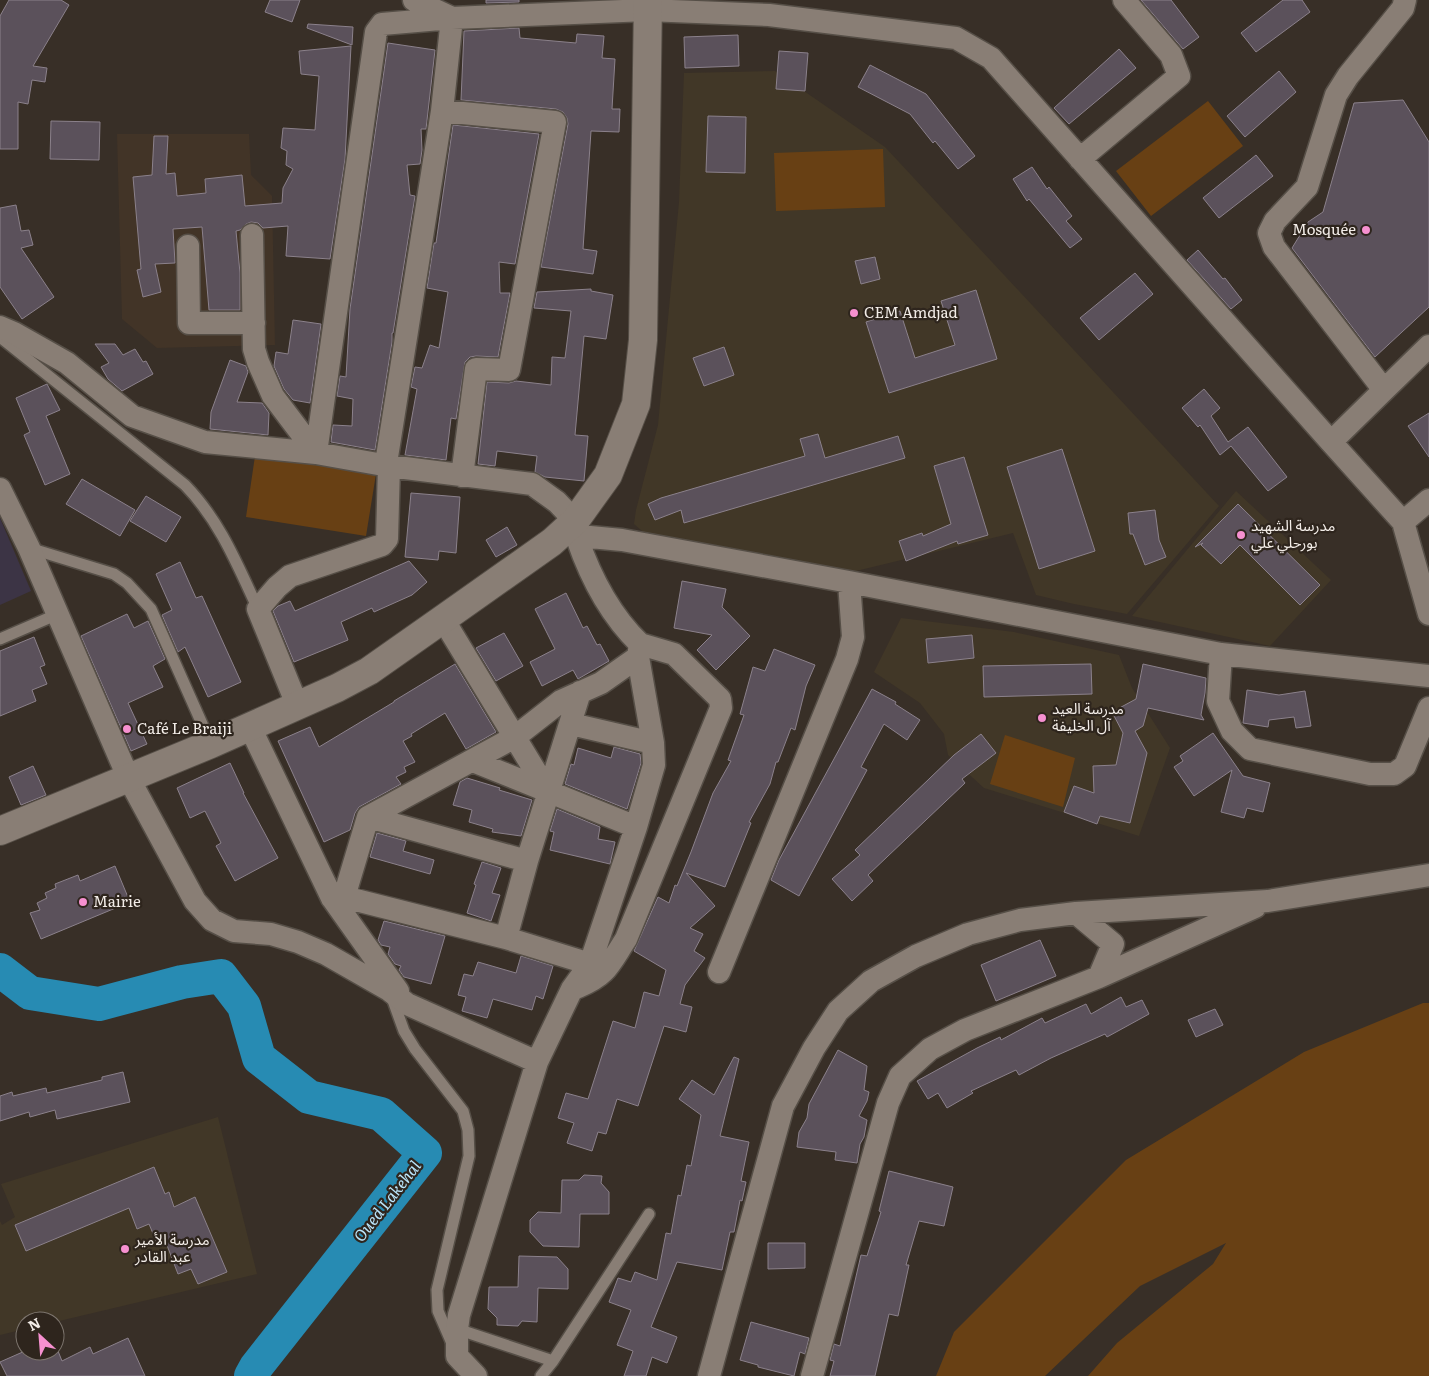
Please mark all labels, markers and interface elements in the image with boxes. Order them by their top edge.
place label: Mosquée [1292,217,1356,240]
marker: Mosquée [1360,224,1372,236]
place label: CEM Amdjad [864,300,958,323]
marker: CEM Amdjad [848,307,860,319]
place label: مدرسة الشهيد بورحلي علي [1251,513,1335,554]
marker: مدرسة الشهيد بورحلي علي [1235,529,1247,541]
place label: مدرسة العيد آل الخليفة [1052,696,1124,736]
marker: مدرسة العيد آل الخليفة [1036,712,1048,724]
place label: Café Le Braiji [137,716,232,739]
marker: Café Le Braiji [121,723,133,735]
place label: Mairie [93,889,141,912]
marker: Mairie [77,896,89,908]
water label: Oued Lakehal [347,1154,426,1246]
place label: مدرسة الأمير عبد القادر [134,1227,210,1267]
marker: مدرسة الأمير عبد القادر [119,1243,131,1255]
north arrow [15,1311,65,1361]
text: N [24,1312,44,1335]

